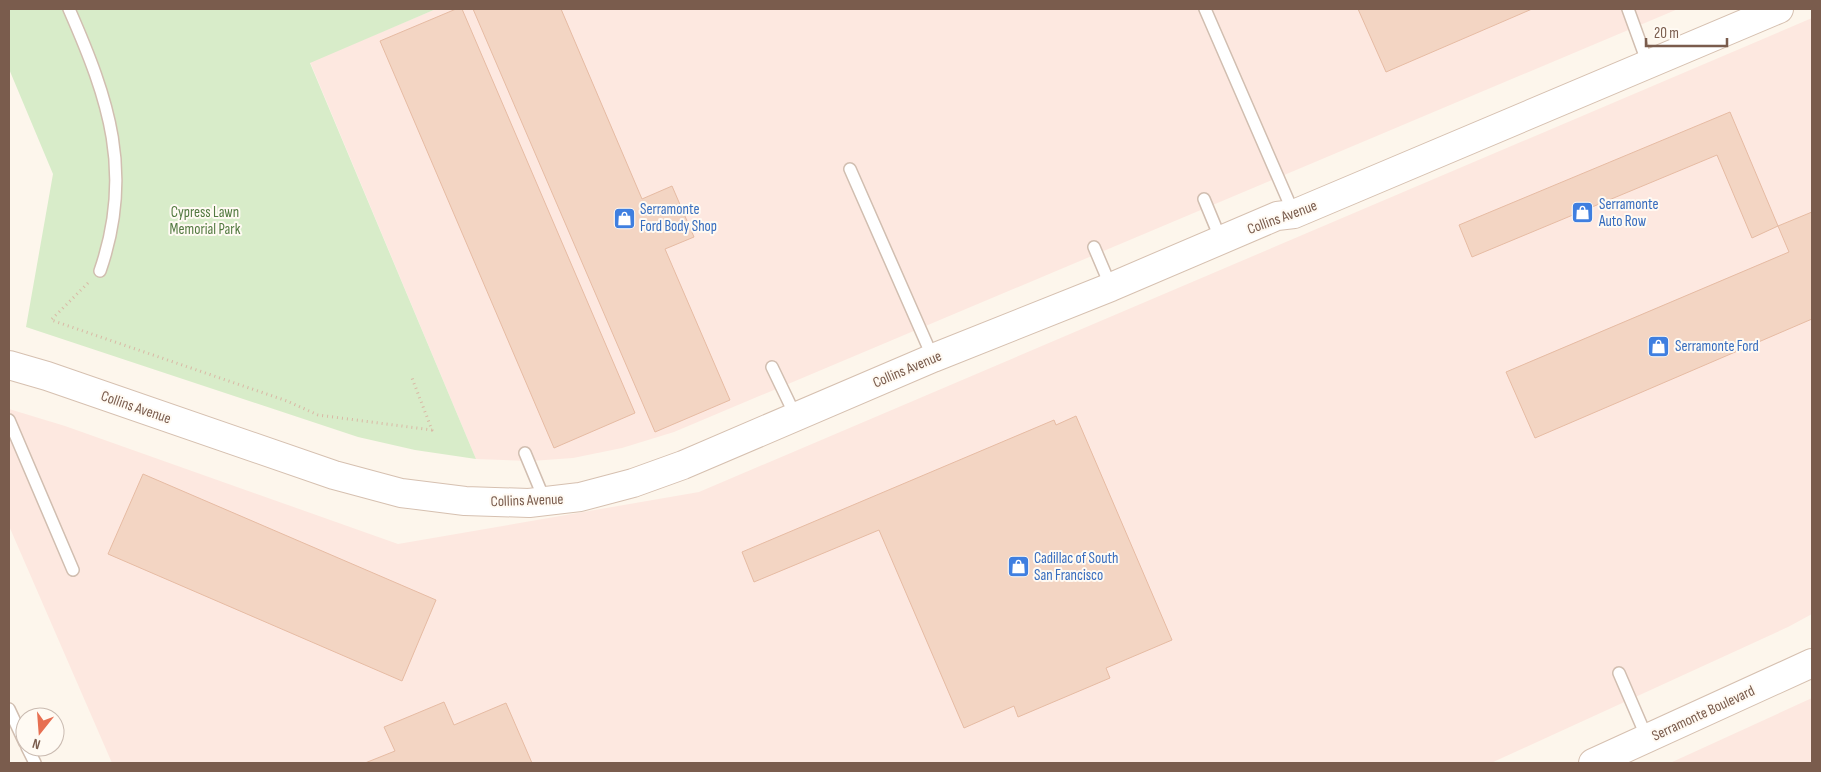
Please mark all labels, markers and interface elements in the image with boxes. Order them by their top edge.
scale bar [1646,15,1727,47]
text: 20 m [1654,24,1679,43]
place label: Serramonte Auto Row [1598,195,1658,231]
street label: Collins Avenue [1245,196,1320,239]
place label: Serramonte Ford Body Shop [640,200,717,236]
shop icon: Serramonte Auto Row [1571,201,1595,225]
park label: Cypress Lawn Memorial Park [170,203,241,239]
shop icon: Serramonte Ford Body Shop [612,206,636,230]
shop icon: Serramonte Ford [1647,334,1671,358]
place label: Serramonte Ford [1675,337,1759,356]
street label: Collins Avenue [870,346,944,392]
street label: Collins Avenue [98,387,173,428]
street label: Collins Avenue [490,490,564,511]
place label: Cadillac of South San Francisco [1034,549,1118,585]
shop icon: Cadillac of South San Francisco [1006,555,1030,579]
street label: Serramonte Boulevard [1649,681,1758,746]
north arrow [15,707,65,757]
text: N [30,735,42,753]

